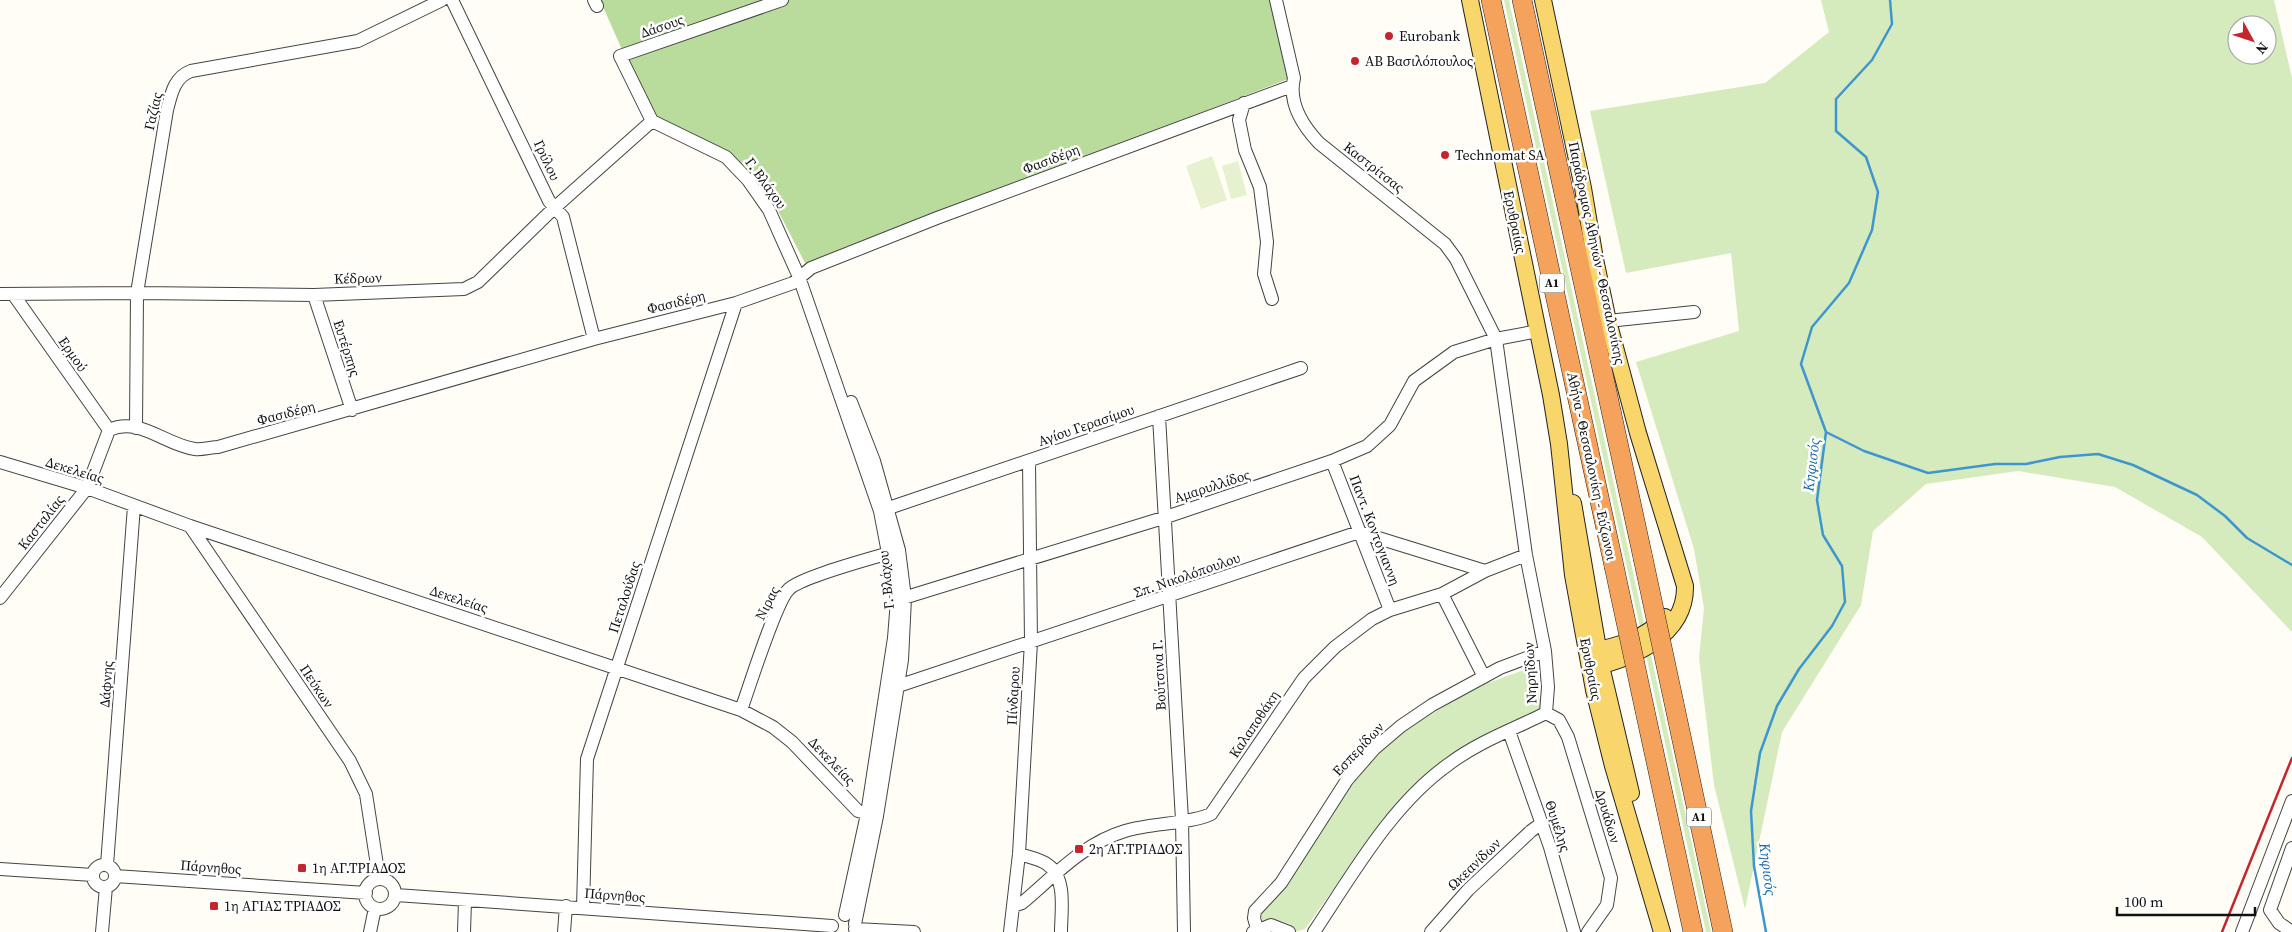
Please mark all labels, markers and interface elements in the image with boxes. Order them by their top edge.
street label: Δάσους [638,9,686,43]
north arrow [2227,15,2277,65]
place label: Eurobank [1399,26,1460,46]
marker: Eurobank [1383,30,1395,42]
text: N [2251,38,2273,59]
place label: ΑΒ Βασιλόπουλος [1365,51,1473,71]
marker: ΑΒ Βασιλόπουλος [1349,55,1361,67]
street label: Γαζίας [139,90,167,132]
street label: Γρύλου [529,136,565,184]
street label: Καστρίτσας [1339,137,1409,197]
street label: Φασιδέρη [1020,139,1082,179]
street label: Παράδρομος Αθηνών - Θεσσαλονίκης [1564,140,1630,366]
place label: Technomat SA [1455,145,1545,165]
marker: Technomat SA [1439,149,1451,161]
street label: Γ. Βλάχου [741,153,791,213]
street label: Ερυθραίας [1499,189,1531,255]
street label: Κέδρων [334,267,382,289]
road number: Α1 [1540,274,1564,292]
street label: Φασιδέρη [645,285,707,319]
street label: Ευτέρπης [328,317,366,379]
street label: Ερμού [54,332,92,376]
street label: Αθήνα - Θεσσαλονίκη - Εύζωνοι [1562,370,1622,562]
street label: Φασιδέρη [255,396,317,430]
street label: Αγίου Γερασίμου [1035,399,1137,451]
water label: Κηφισός [1797,436,1825,494]
street label: Δεκελείας [43,452,107,488]
street label: Αμαρυλλίδος [1171,464,1253,508]
street label: Παντ. Κοντογιαννη [1345,472,1405,588]
street label: Κασταλίας [13,490,69,554]
street label: Σπ. Νικολόπουλου [1131,547,1243,603]
street label: Γ. Βλάχου [873,550,899,610]
street label: Πεταλούδας [603,558,645,636]
street label: Δεκελείας [427,580,491,618]
street label: Νιρας [750,582,784,624]
street label: Ερυθραίας [1575,636,1607,702]
street label: Βούτσινα Γ. [1147,639,1171,711]
street label: Νηρηϊδων [1518,641,1542,704]
street label: Δάφνης [94,660,118,708]
street label: Πεύκων [295,660,339,712]
street label: Πίνδαρου [1001,666,1025,726]
street label: Καλαποθάκη [1224,686,1284,762]
street label: Εσπερίδων [1328,717,1388,781]
street label: Δεκελείας [804,732,860,790]
street label: Δρυάδων [1590,787,1626,846]
street label: Θυμέλης [1540,798,1576,854]
road number: Α1 [1686,808,1712,826]
street label: Ωκεανίδων [1443,833,1505,895]
place label: 2η ΑΓ.ΤΡΙΑΔΟΣ [1089,839,1182,859]
water label: Κηφισός [1754,840,1782,898]
marker: 2η ΑΓ.ΤΡΙΑΔΟΣ [1073,843,1085,855]
street label: Πάρνηθος [180,855,242,879]
place label: 1η ΑΓ.ΤΡΙΑΔΟΣ [312,858,405,878]
marker: 1η ΑΓ.ΤΡΙΑΔΟΣ [296,862,308,874]
street label: Πάρνηθος [584,883,646,907]
scale bar [2117,884,2254,916]
text: 100 m [2124,891,2164,912]
place label: 1η ΑΓΙΑΣ ΤΡΙΑΔΟΣ [224,896,341,916]
marker: 1η ΑΓΙΑΣ ΤΡΙΑΔΟΣ [208,900,220,912]

